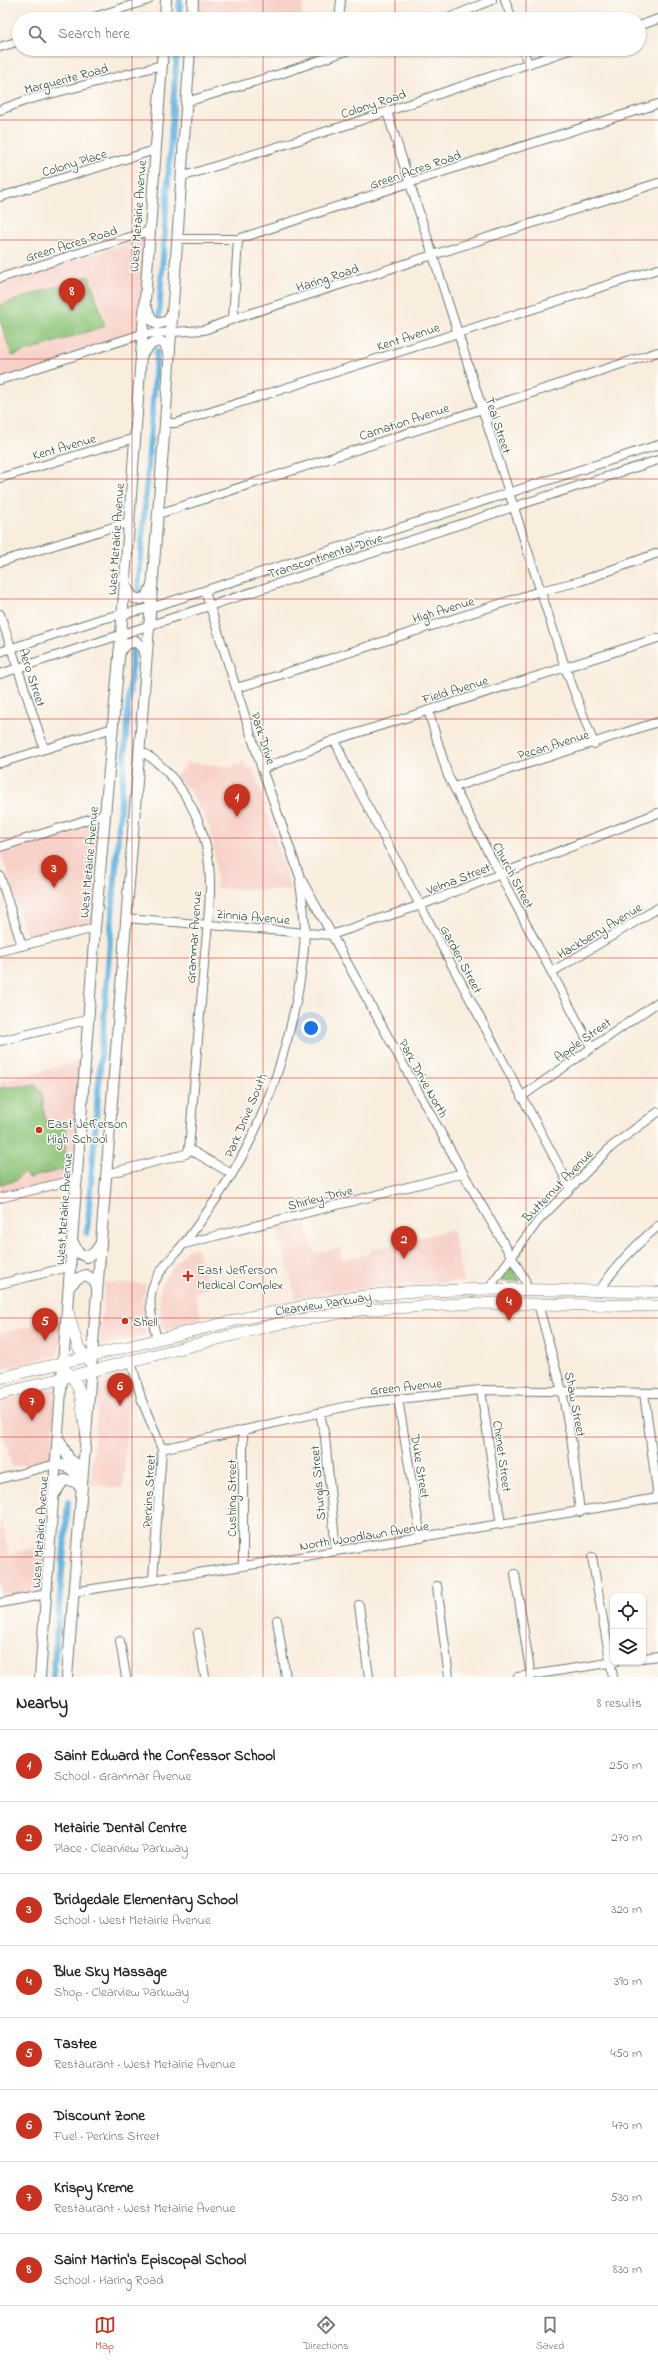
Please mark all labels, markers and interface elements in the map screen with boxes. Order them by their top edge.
search box [12,12,646,56]
icon: search [26,23,48,45]
text: Search here [58,23,130,45]
street label: Marguerite Road [22,59,111,101]
street label: Colony Road [338,85,410,125]
street label: Colony Place [40,145,110,183]
street label: Green Acres Road [367,146,464,195]
street label: West Metairie Avenue [125,159,152,273]
street label: Green Acres Road [23,221,120,267]
street label: Haring Road [294,259,362,298]
pin: 8 [59,278,85,311]
street label: Kent Avenue [375,318,442,357]
street label: Teal Street [479,395,516,457]
street label: Carnation Avenue [357,399,452,446]
street label: Kent Avenue [31,429,98,466]
street label: West Metairie Avenue [103,482,130,596]
street label: Transcontinental Drive [266,529,386,584]
street label: High Avenue [410,592,477,630]
street label: Aero Street [13,646,50,710]
street label: Field Avenue [419,671,491,710]
street label: Park Drive [245,710,280,767]
street label: Pecan Avenue [515,725,592,765]
pin: 1 [224,784,250,817]
street label: West Metairie Avenue [75,805,104,919]
street label: Church Street [487,839,538,913]
pin: 3 [41,855,67,888]
street label: Velma Street [423,858,494,901]
street label: Grammar Avenue [182,890,207,984]
street label: Hackberry Avenue [554,898,647,965]
street label: Zinnia Avenue [215,905,291,930]
street label: Garden Street [435,922,487,998]
street label: Apple Street [550,1013,616,1067]
your location [301,1018,321,1038]
street label: Park Drive North [393,1036,452,1121]
street label: Park Drive South [220,1070,273,1161]
place label: East Jefferson High School [47,1115,127,1150]
marker: East Jefferson High School [34,1125,44,1135]
street label: Butternut Avenue [518,1145,598,1228]
street label: West Metairie Avenue [51,1152,78,1266]
street label: Shirley Drive [286,1181,355,1217]
pin: 2 [391,1226,417,1259]
place label: East Jefferson Medical Complex [197,1261,283,1295]
marker: East Jefferson Medical Complex [182,1270,194,1282]
street label: Clearview Parkway [274,1287,373,1322]
pin: 4 [496,1288,522,1321]
pin: 5 [32,1308,58,1341]
place label: Shell [133,1313,158,1332]
marker: Shell [120,1316,130,1326]
street label: Shaw Street [559,1370,590,1439]
pin: 6 [107,1373,133,1406]
street label: Green Avenue [369,1374,443,1401]
pin: 7 [19,1388,45,1421]
street label: Chenet Street [487,1419,516,1494]
street label: Duke Street [405,1432,434,1500]
street label: Sturgis Street [306,1444,332,1521]
street label: Perkins Street [138,1453,161,1528]
street label: Cushing Street [223,1458,243,1537]
street label: West Metairie Avenue [27,1475,54,1589]
street label: North Woodlawn Avenue [298,1517,430,1556]
map controls [610,1593,646,1665]
button: locate [610,1593,646,1629]
button: layers [610,1629,646,1665]
text: Nearby [16,1691,68,1716]
text: 8 results [597,1694,642,1713]
text: Saint Edward the Confessor School [54,1745,275,1767]
text: 1 [27,1756,31,1775]
text: 250 m [609,1756,642,1775]
text: School · Grammar Avenue [54,1767,191,1786]
text: Metairie Dental Centre [54,1817,187,1839]
text: 2 [26,1828,32,1847]
text: 270 m [611,1828,642,1847]
text: Place · Clearview Parkway [54,1839,188,1858]
text: Bridgedale Elementary School [54,1889,238,1911]
text: 3 [26,1900,32,1919]
text: 320 m [611,1900,642,1919]
text: School · West Metairie Avenue [54,1911,211,1930]
text: Blue Sky Massage [54,1961,167,1983]
text: 4 [26,1972,32,1991]
text: 390 m [614,1972,642,1991]
text: Shop · Clearview Parkway [54,1983,189,2002]
text: Tastee [54,2033,97,2055]
text: 5 [25,2044,33,2063]
text: 450 m [610,2044,642,2063]
text: Restaurant · West Metairie Avenue [54,2055,235,2074]
text: Discount Zone [54,2105,145,2127]
text: 6 [26,2116,32,2135]
text: 470 m [612,2116,642,2135]
text: Fuel · Perkins Street [54,2127,160,2146]
text: Krispy Kreme [54,2177,134,2199]
text: 7 [26,2188,32,2207]
text: 530 m [610,2188,642,2207]
text: Restaurant · West Metairie Avenue [54,2199,235,2218]
text: Saint Martin's Episcopal School [54,2249,246,2271]
text: 8 [27,2260,31,2279]
text: 830 m [613,2260,642,2279]
text: School · Haring Road [54,2271,164,2290]
tab: Map [94,2314,116,2354]
tab: Directions [303,2314,348,2354]
tab: Saved [536,2314,564,2354]

